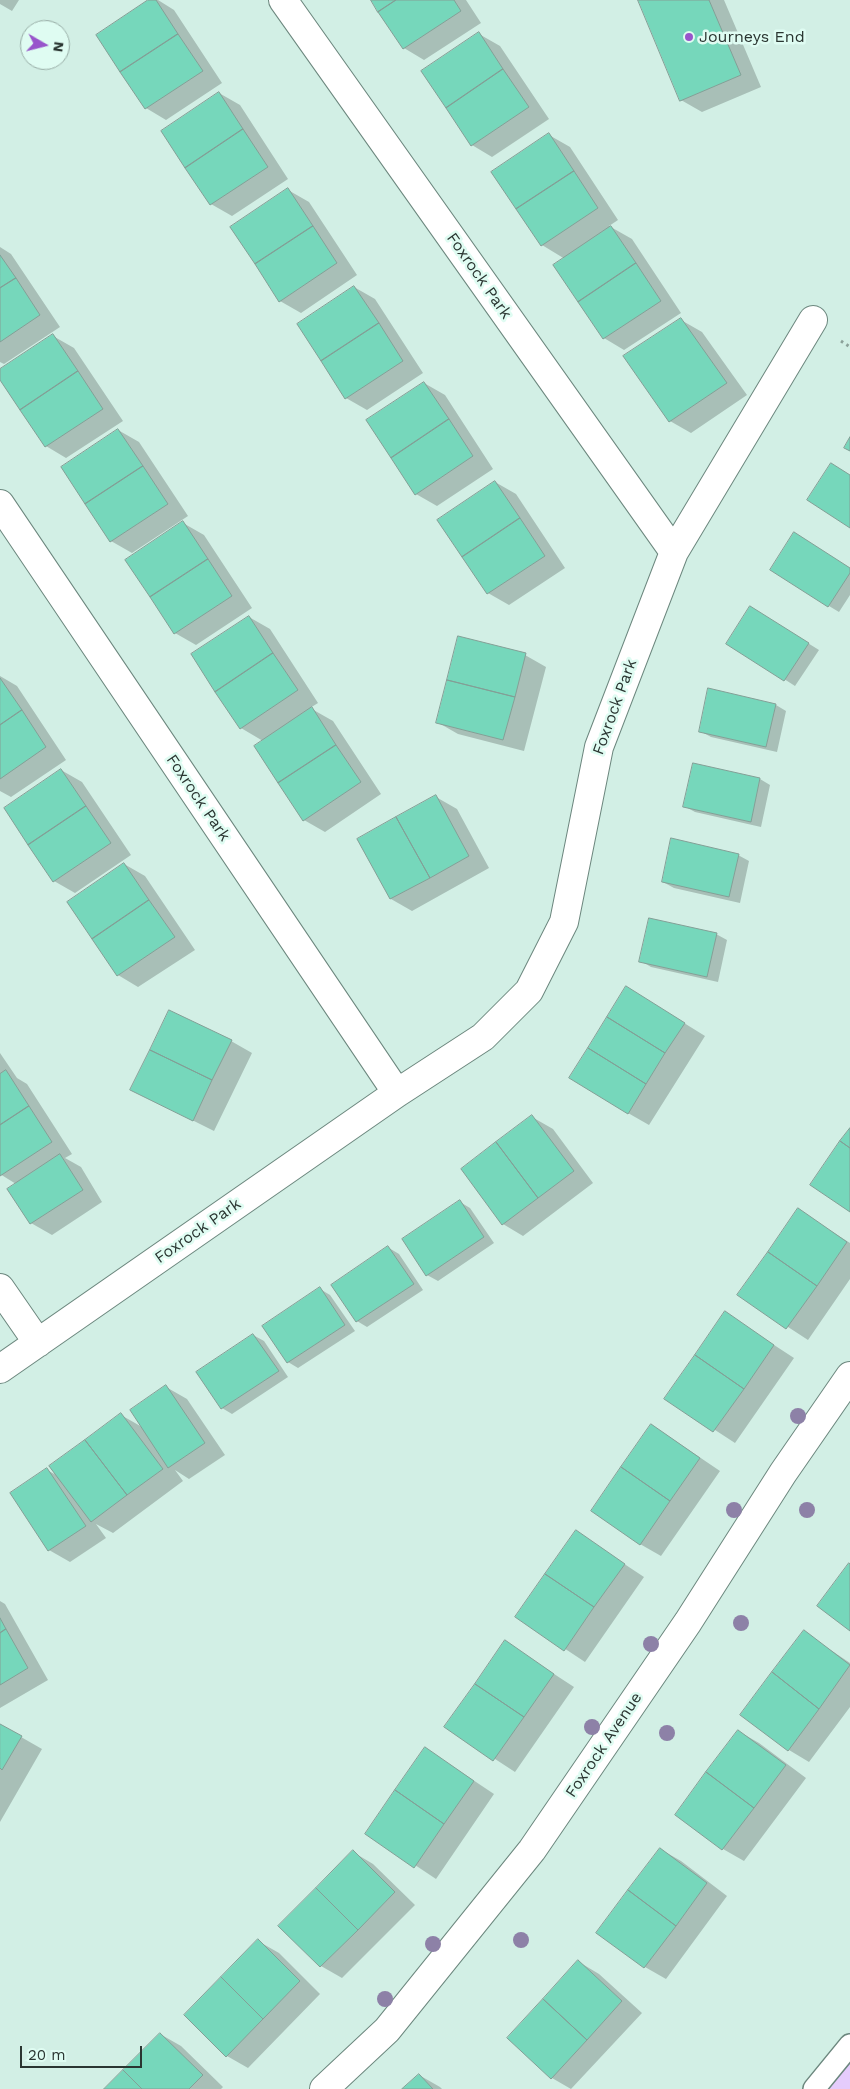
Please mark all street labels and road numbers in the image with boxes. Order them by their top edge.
street label: Foxrock Park [442,229,516,323]
street label: Foxrock Park [589,657,641,757]
street label: Foxrock Park [162,751,234,845]
street label: Foxrock Park [151,1194,245,1268]
street label: Foxrock Avenue [562,1689,646,1801]

